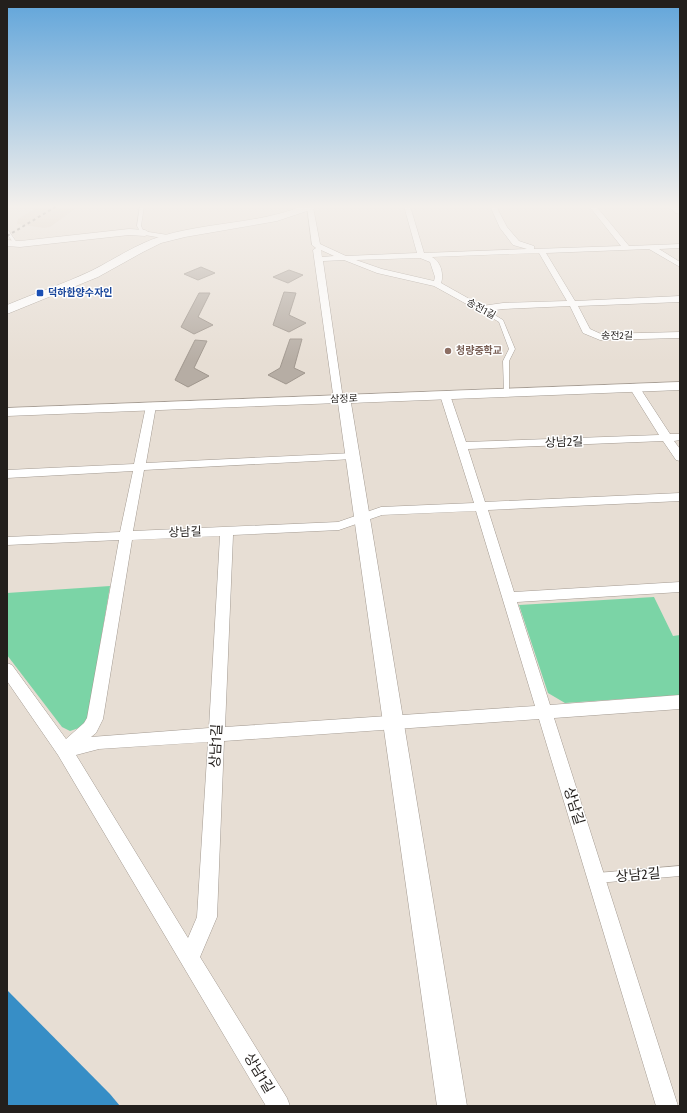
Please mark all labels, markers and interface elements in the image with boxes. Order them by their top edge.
place label: 덕하한양수자인 [48,287,112,299]
marker: 덕하한양수자인 [35,288,45,298]
street label: 송전1길 [464,296,498,322]
street label: 송전2길 [601,330,633,342]
place label: 청량중학교 [456,344,502,357]
marker: 청량중학교 [443,346,453,356]
street label: 삼정로 [330,393,358,405]
street label: 상남2길 [545,434,583,450]
street label: 상남길 [168,524,202,540]
street label: 상남1길 [206,724,226,768]
street label: 상남길 [560,785,588,827]
street label: 상남2길 [615,865,661,885]
street label: 상남1길 [240,1050,278,1096]

